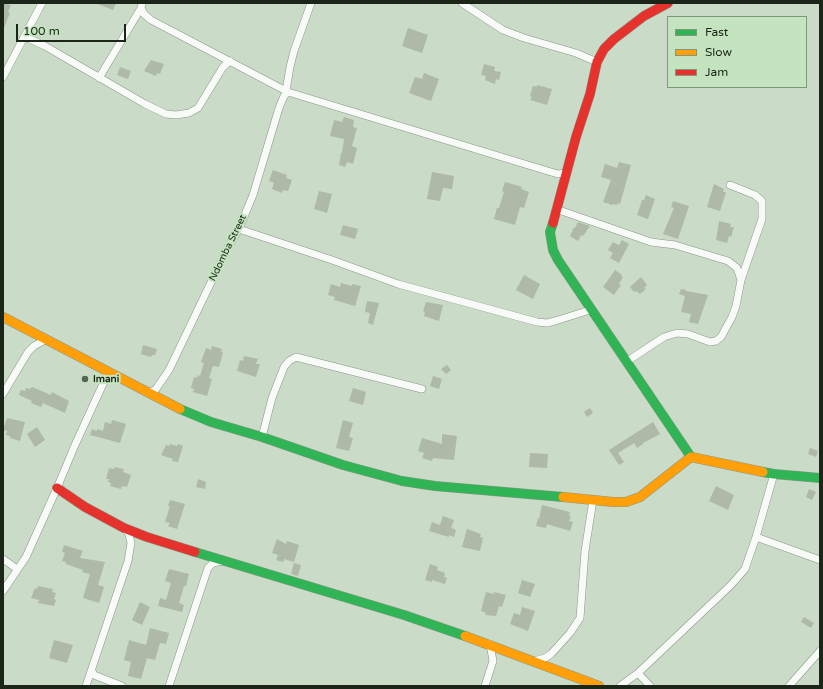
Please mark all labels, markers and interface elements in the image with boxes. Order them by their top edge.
scale bar [18,16,128,42]
legend [667,16,807,88]
text: 100 m [23,24,60,38]
text: Fast [705,25,728,39]
text: Slow [705,45,732,59]
text: Jam [705,65,728,79]
street label: Ndomba Street [207,213,249,283]
place label: Imani [93,373,119,385]
marker: Imani [80,374,90,384]

